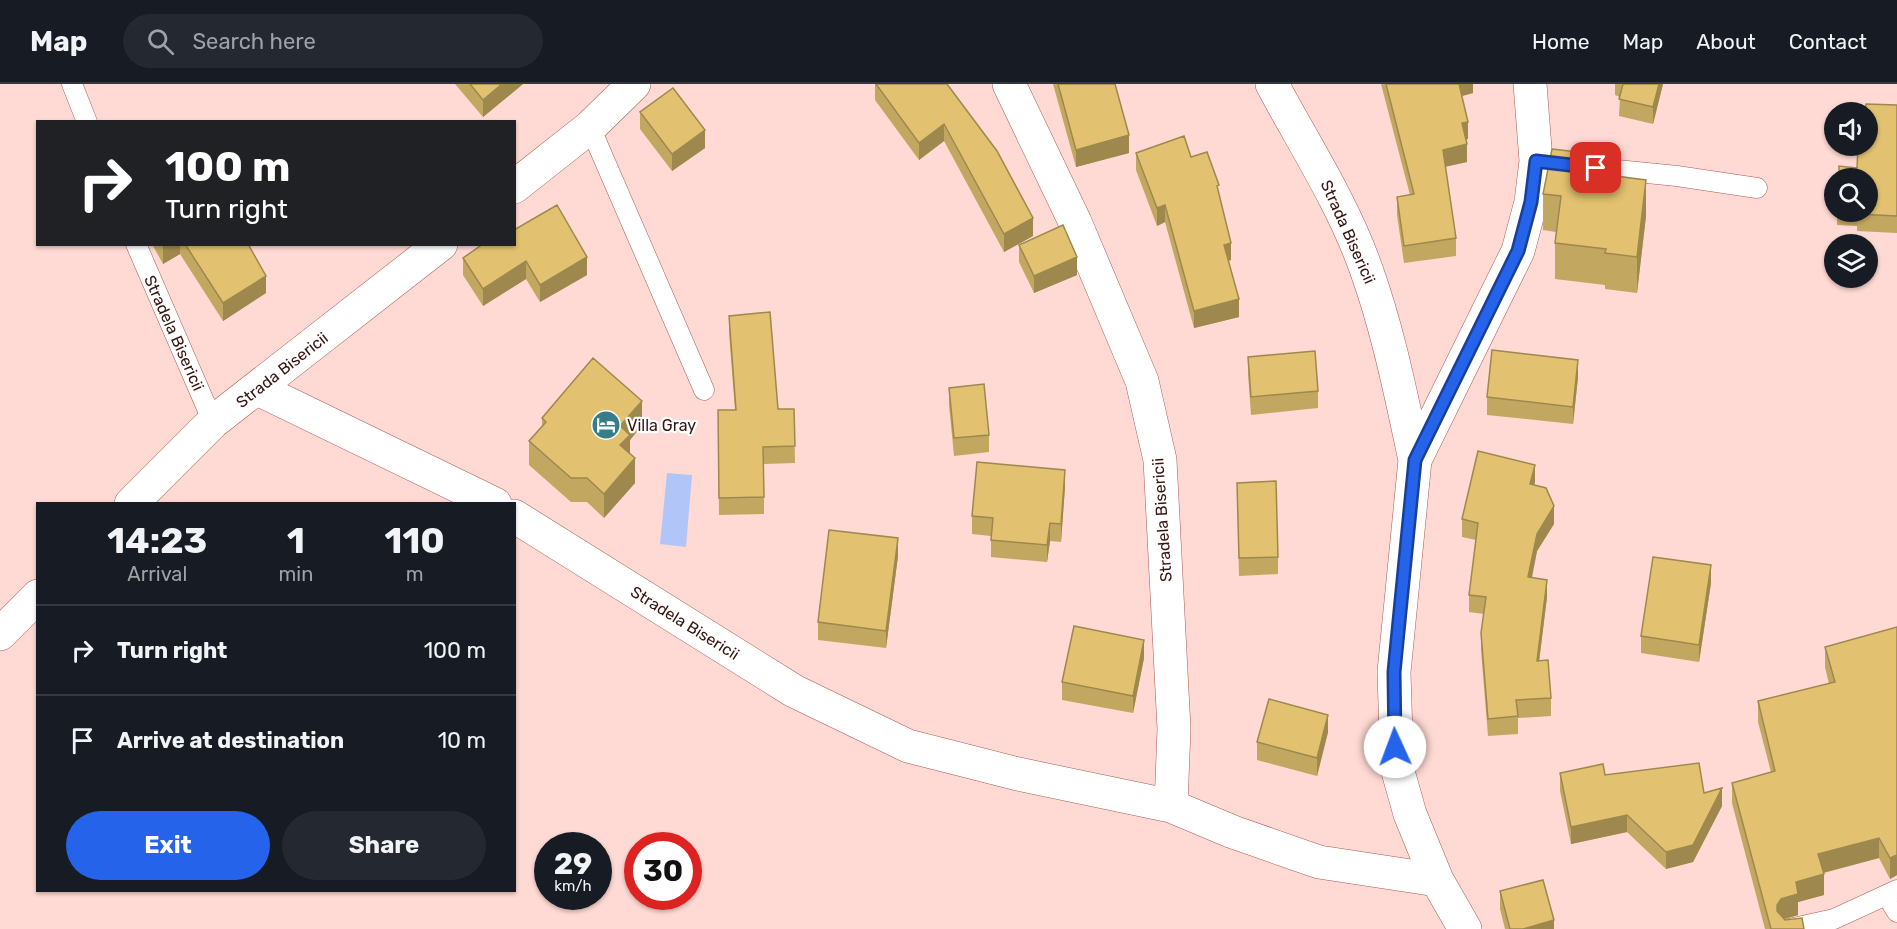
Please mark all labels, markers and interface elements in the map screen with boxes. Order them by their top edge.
search box [123,14,543,68]
text: Map [30,25,87,58]
icon: search [144,25,177,58]
text: Search here [192,28,316,55]
text: Home [1532,29,1589,54]
text: Map [1622,29,1663,54]
text: About [1696,29,1756,54]
text: Contact [1789,29,1867,54]
map controls [1824,102,1878,288]
button: sound [1824,102,1878,156]
text: 100 m [165,142,290,192]
pin [1570,142,1621,193]
icon: right [66,144,144,222]
icon: arrive [1579,151,1612,184]
button: search [1824,168,1878,222]
street label: Strada Bisericii [1317,177,1379,287]
text: Turn right [165,193,288,225]
button: layers [1824,234,1878,288]
street label: Stradela Bisericii [140,272,208,394]
street label: Strada Bisericii [232,328,332,412]
hotel icon: Villa Gray [590,409,622,441]
place label: Villa Gray [627,416,696,435]
street label: Stradela Bisericii [1148,457,1176,583]
text: 14:23 [107,519,207,562]
text: 1 [287,519,305,562]
text: 110 [384,519,445,562]
text: Arrival [127,562,187,586]
text: min [279,562,313,586]
text: m [406,562,424,586]
street label: Stradela Bisericii [627,582,743,664]
icon: right [66,634,99,667]
text: Turn right [117,637,227,664]
text: 100 m [424,637,486,664]
position arrow [1363,715,1427,779]
icon: arrive [66,724,99,757]
text: Arrive at destination [117,727,344,754]
text: 10 m [438,727,486,754]
button: Exit [66,811,270,880]
button: Share [282,811,486,880]
speed limit sign: 30 [624,832,702,910]
text: 29 [554,846,592,882]
text: km/h [554,877,592,895]

